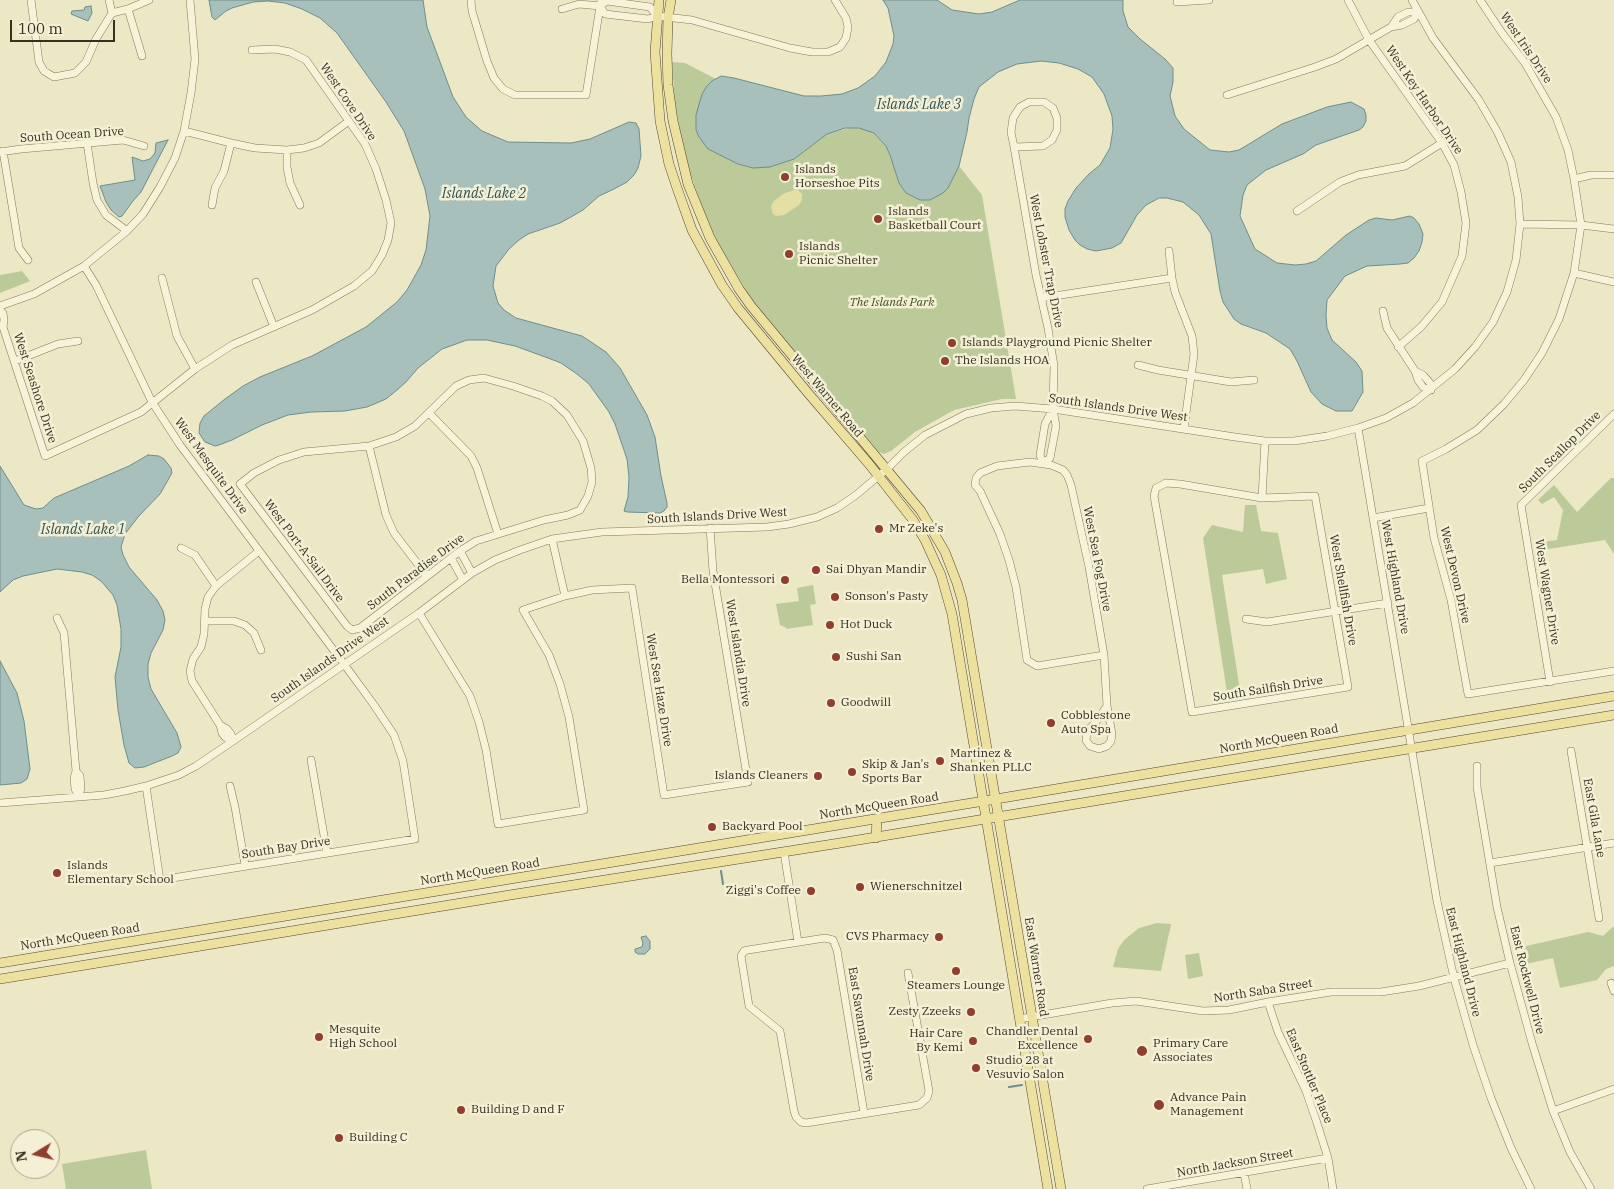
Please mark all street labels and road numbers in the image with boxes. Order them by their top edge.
street label: West Iris Drive [1497,10,1555,86]
street label: West Key Harbor Drive [1382,43,1466,157]
street label: West Cove Drive [317,60,379,144]
street label: South Ocean Drive [19,124,125,146]
street label: West Lobster Trap Drive [1026,193,1066,329]
street label: West Seashore Drive [10,331,60,445]
street label: West Warner Road [788,352,866,440]
street label: South Islands Drive West [1048,391,1188,425]
street label: South Scallop Drive [1516,408,1604,496]
street label: West Mesquite Drive [171,415,251,517]
street label: West Port-A-Sail Drive [261,497,347,605]
street label: South Islands Drive West [647,505,787,527]
street label: West Sea Fog Drive [1080,505,1114,613]
street label: West Highland Drive [1378,519,1412,635]
street label: West Devon Drive [1437,525,1473,625]
street label: South Paradise Drive [365,531,467,613]
street label: West Shellfish Drive [1326,533,1360,647]
street label: West Wagner Drive [1532,538,1562,646]
street label: West Islandia Drive [722,598,754,708]
street label: South Islands Drive West [268,614,392,706]
street label: West Sea Haze Drive [643,632,675,748]
street label: South Sailfish Drive [1212,673,1324,705]
street label: North McQueen Road [1218,721,1340,757]
street label: East Gila Lane [1580,777,1608,859]
street label: North McQueen Road [818,789,940,823]
street label: South Bay Drive [241,834,331,862]
street label: North McQueen Road [419,855,541,889]
street label: East Highland Drive [1442,906,1484,1018]
street label: East Warner Road [1021,916,1051,1018]
street label: North McQueen Road [19,920,141,954]
street label: East Rockwell Drive [1507,924,1547,1036]
street label: East Savannah Drive [845,966,877,1082]
street label: North Saba Street [1213,976,1313,1006]
street label: East Stottler Place [1282,1026,1336,1126]
street label: North Jackson Street [1176,1146,1294,1180]

